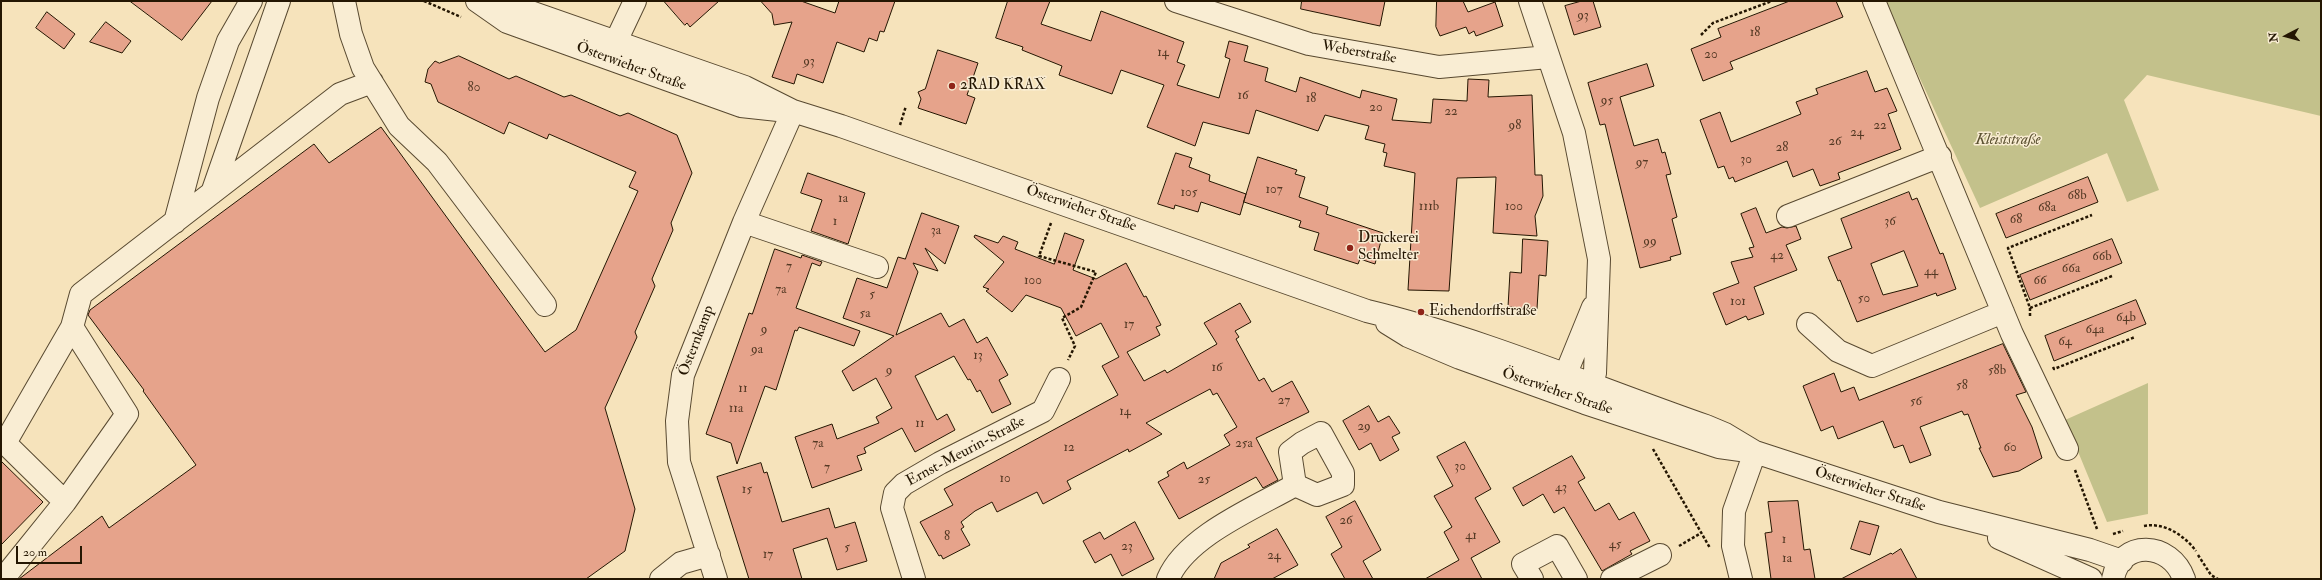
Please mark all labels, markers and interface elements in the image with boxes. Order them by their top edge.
house number: 93 [1577,8,1589,24]
north arrow [2266,16,2306,56]
house number: 18 [1750,25,1760,41]
text: N [2267,32,2281,43]
street label: Weberstraße [1320,38,1398,68]
street label: Österwieher Straße [574,39,688,95]
house number: 14 [1157,45,1169,61]
house number: 20 [1704,47,1718,63]
house number: 93 [803,54,815,70]
place label: 2RAD KRAX [960,77,1046,95]
house number: 80 [468,80,480,96]
marker: 2RAD KRAX [947,81,957,91]
house number: 16 [1237,88,1249,104]
house number: 18 [1306,91,1316,107]
house number: 95 [1601,93,1613,109]
house number: 20 [1369,100,1383,116]
house number: 22 [1444,104,1458,120]
house number: 98 [1509,118,1521,134]
house number: 22 [1873,118,1887,134]
house number: 24 [1850,125,1864,141]
park label: Kleiststraße [1975,132,2041,150]
house number: 26 [1828,134,1842,150]
house number: 28 [1776,140,1788,156]
house number: 30 [1740,152,1752,168]
house number: 97 [1636,155,1648,171]
street label: Österwieher Straße [1023,182,1139,236]
house number: 107 [1265,182,1283,198]
house number: 105 [1181,185,1197,201]
house number: 68b [2067,188,2087,204]
house number: 1a [838,191,848,207]
house number: 111b [1419,199,1439,215]
house number: 100 [1505,199,1523,215]
house number: 68a [2038,200,2056,216]
house number: 68 [2010,212,2022,228]
house number: 1 [833,214,837,230]
house number: 36 [1884,214,1896,230]
house number: 3a [931,223,941,239]
place label: Druckerei Schmelter [1358,230,1419,265]
house number: 99 [1643,234,1657,250]
marker: Druckerei Schmelter [1345,243,1355,253]
house number: 42 [1770,248,1784,264]
house number: 66b [2092,249,2112,265]
house number: 7 [786,259,792,275]
house number: 66a [2062,261,2080,277]
house number: 44 [1924,264,1938,280]
house number: 100 [1024,273,1042,289]
house number: 66 [2033,273,2047,289]
house number: 7a [775,282,787,298]
house number: 5 [869,287,875,303]
house number: 50 [1858,291,1870,307]
house number: 101 [1730,294,1746,310]
street label: Östernkamp [675,303,719,379]
place label: Eichendorffstraße [1429,303,1536,321]
house number: 5a [859,306,871,322]
marker: Eichendorffstraße [1416,307,1426,317]
house number: 64b [2116,310,2136,326]
house number: 17 [1124,317,1134,333]
house number: 9 [761,322,767,338]
house number: 64a [2086,322,2104,338]
house number: 64 [2058,334,2072,350]
house number: 9a [751,342,763,358]
house number: 13 [973,348,983,364]
house number: 16 [1211,360,1223,376]
house number: 9 [886,363,892,379]
house number: 58b [1988,363,2006,379]
street label: Österwieher Straße [1499,365,1615,419]
house number: 58 [1956,378,1968,394]
house number: 11 [738,381,748,397]
house number: 27 [1278,393,1290,409]
house number: 56 [1910,394,1922,410]
house number: 11a [729,401,743,417]
house number: 14 [1119,404,1131,420]
street label: Ernst-Meurin-Straße [904,413,1028,491]
house number: 11 [915,416,925,432]
house number: 29 [1357,419,1371,435]
house number: 7a [812,436,824,452]
house number: 25a [1235,436,1253,452]
house number: 12 [1063,440,1075,456]
house number: 60 [2003,440,2017,456]
house number: 30 [1454,459,1466,475]
house number: 7 [824,460,830,476]
street label: Österwieher Straße [1812,464,1928,516]
house number: 10 [999,471,1011,487]
house number: 25 [1198,472,1210,488]
house number: 43 [1555,480,1567,496]
house number: 15 [742,482,752,498]
house number: 26 [1339,513,1353,529]
house number: 41 [1465,528,1477,544]
house number: 8 [944,529,950,545]
house number: 1 [1782,532,1786,548]
house number: 45 [1609,537,1621,553]
scale bar [18,538,84,564]
house number: 23 [1121,539,1133,555]
house number: 5 [844,540,850,556]
text: 20 m [23,545,47,560]
house number: 17 [763,547,773,563]
house number: 24 [1267,548,1281,564]
house number: 1a [1782,551,1792,567]

